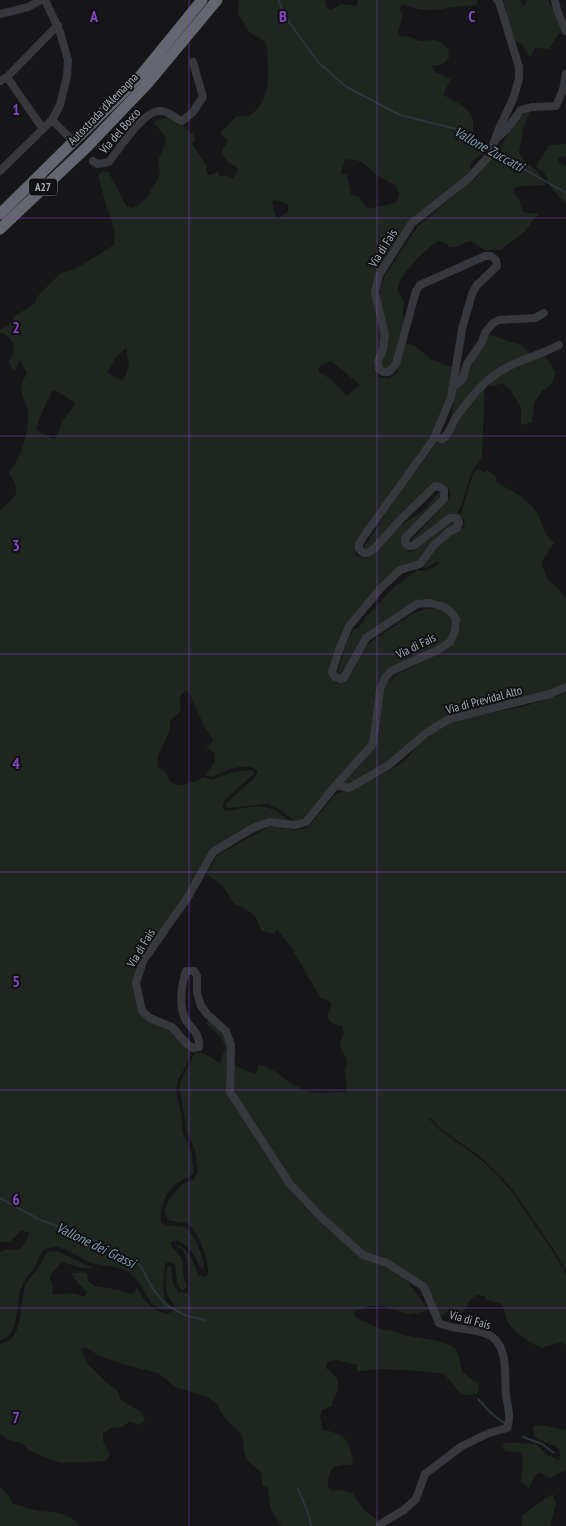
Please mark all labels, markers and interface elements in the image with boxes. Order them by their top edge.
text: A [89,6,99,26]
text: B [279,6,287,26]
text: C [468,6,476,26]
street label: Autostrada d'Alemagna [64,69,141,148]
text: 1 [12,99,20,119]
street label: Via del Bosco [95,105,143,157]
water label: Vallone Zuccatti [451,123,529,176]
road number: A27 [29,178,57,196]
street label: Via di Fais [364,226,400,270]
text: 2 [12,317,20,337]
text: 3 [12,535,20,555]
street label: Via di Fais [393,630,438,662]
street label: Via di Previdal Alto [443,682,524,717]
text: 4 [12,753,20,773]
street label: Via di Fais [123,926,158,971]
text: 5 [12,971,20,991]
text: 6 [12,1189,20,1209]
water label: Vallone dei Grassi [54,1218,140,1273]
street label: Via di Fais [447,1307,492,1332]
text: 7 [12,1407,20,1427]

